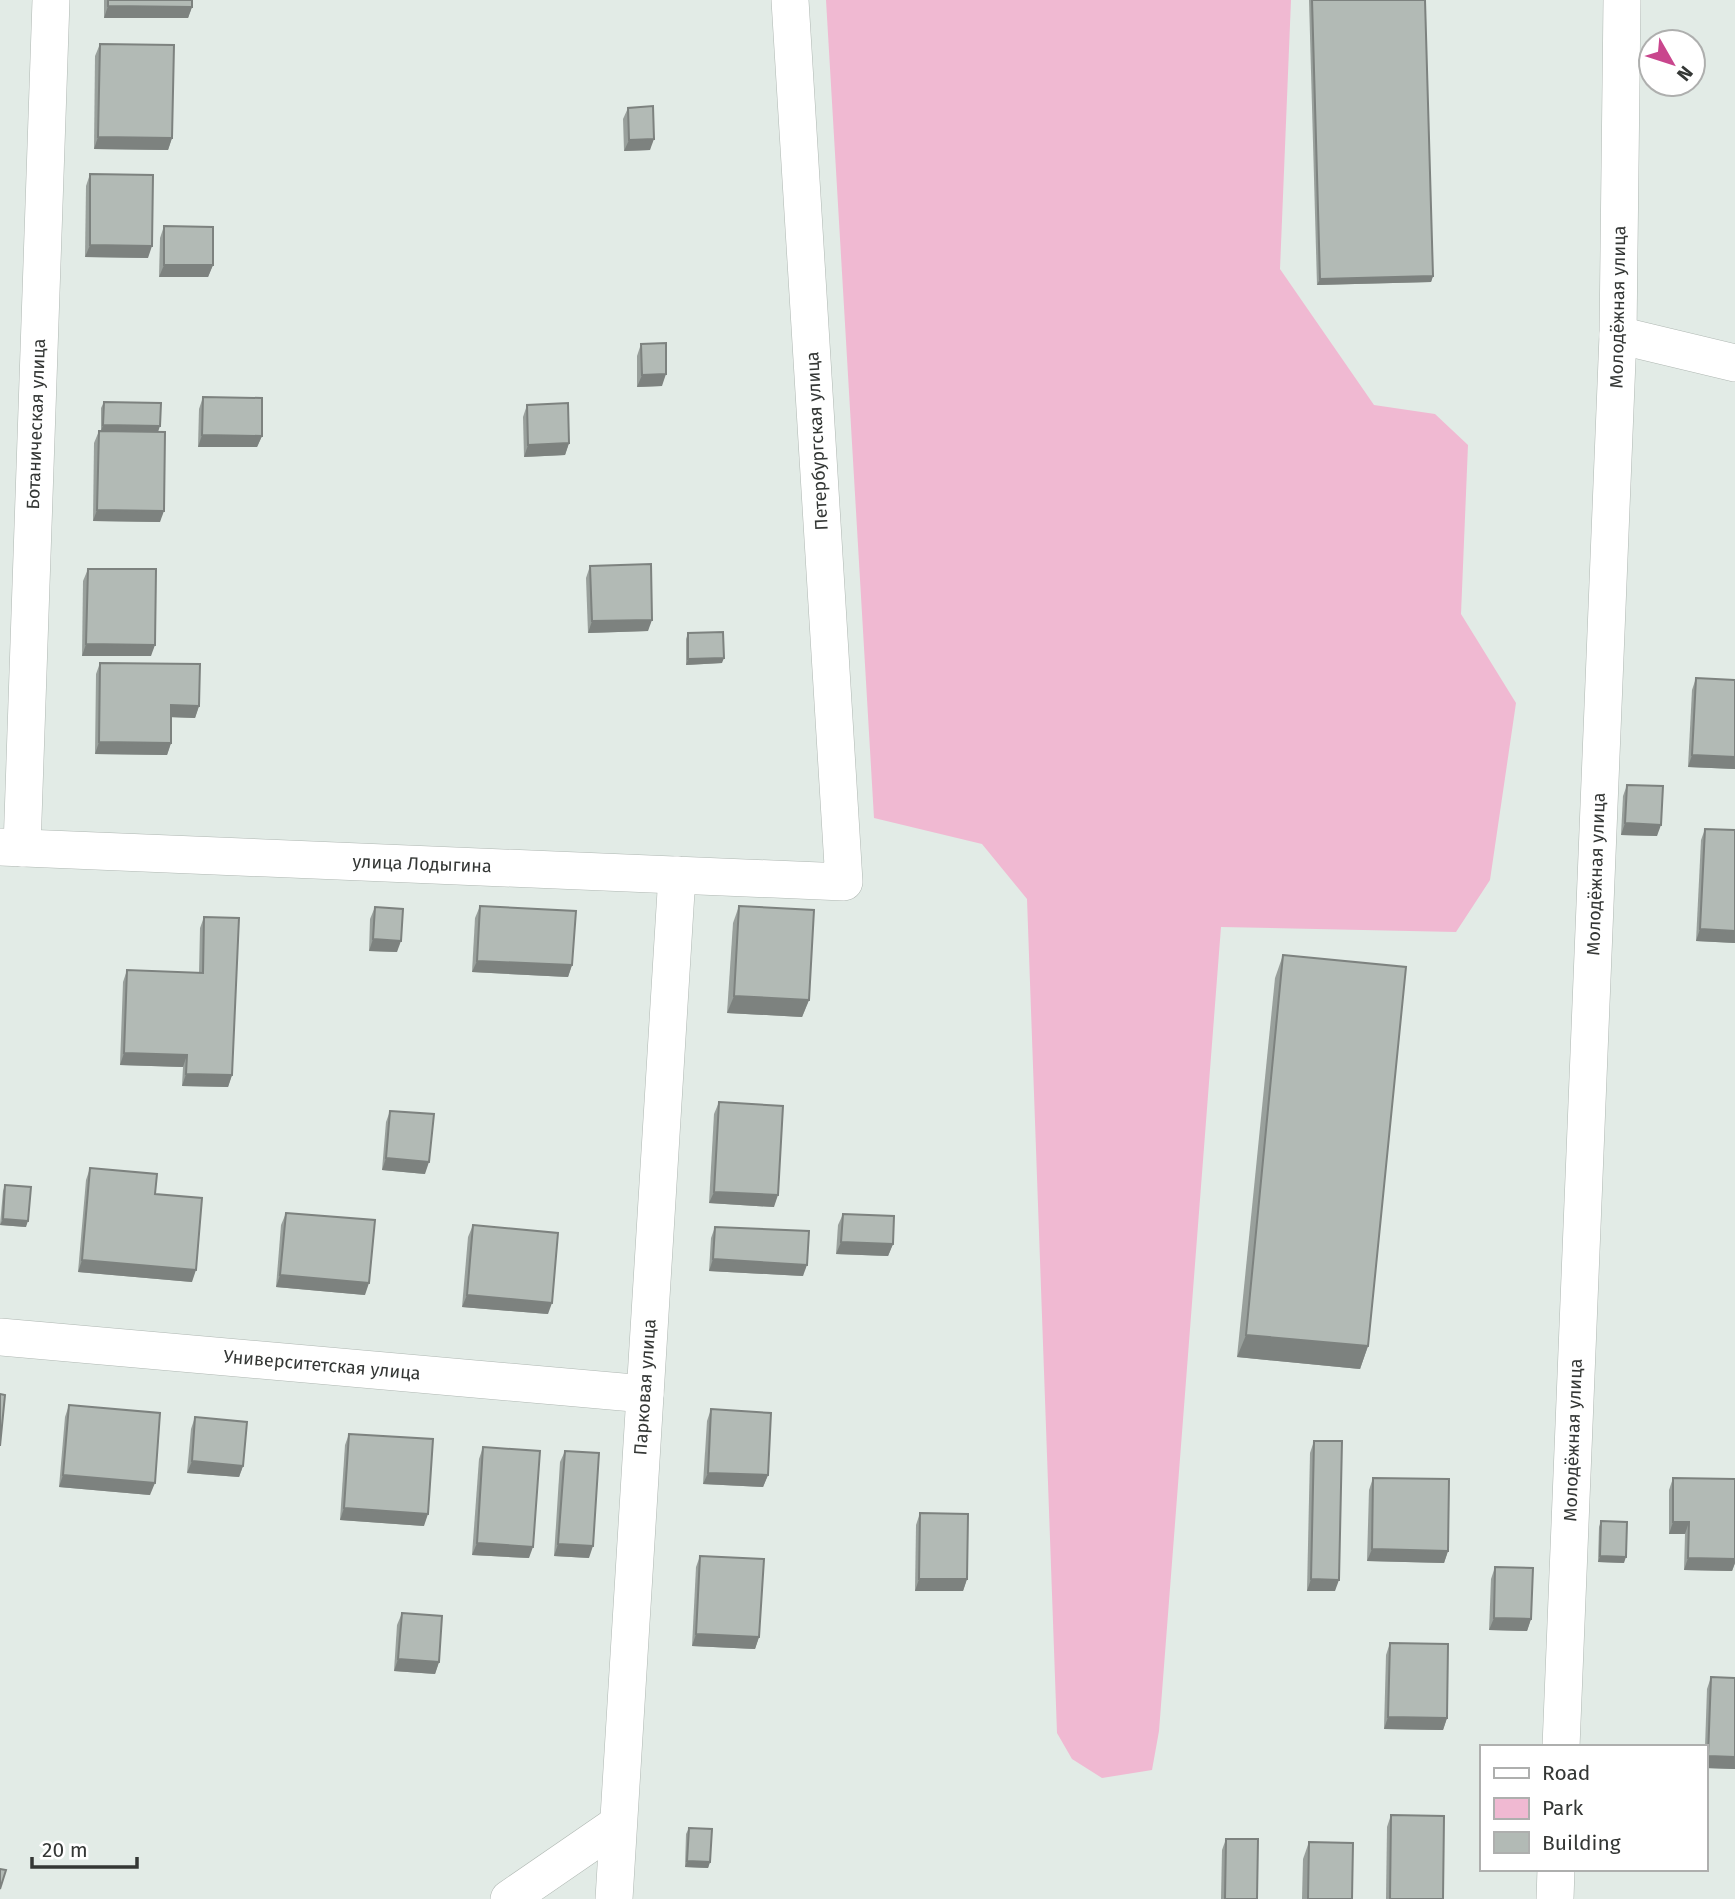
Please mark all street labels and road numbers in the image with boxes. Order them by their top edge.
street label: Молодёжная улица [1606,225,1630,389]
street label: Ботаническая улица [22,338,50,510]
street label: Петербургская улица [801,351,833,531]
street label: Молодёжная улица [1582,792,1610,956]
street label: улица Лодыгина [352,851,492,877]
street label: Парковая улица [629,1318,661,1456]
street label: Университетская улица [223,1345,421,1385]
street label: Молодёжная улица [1559,1358,1587,1522]

